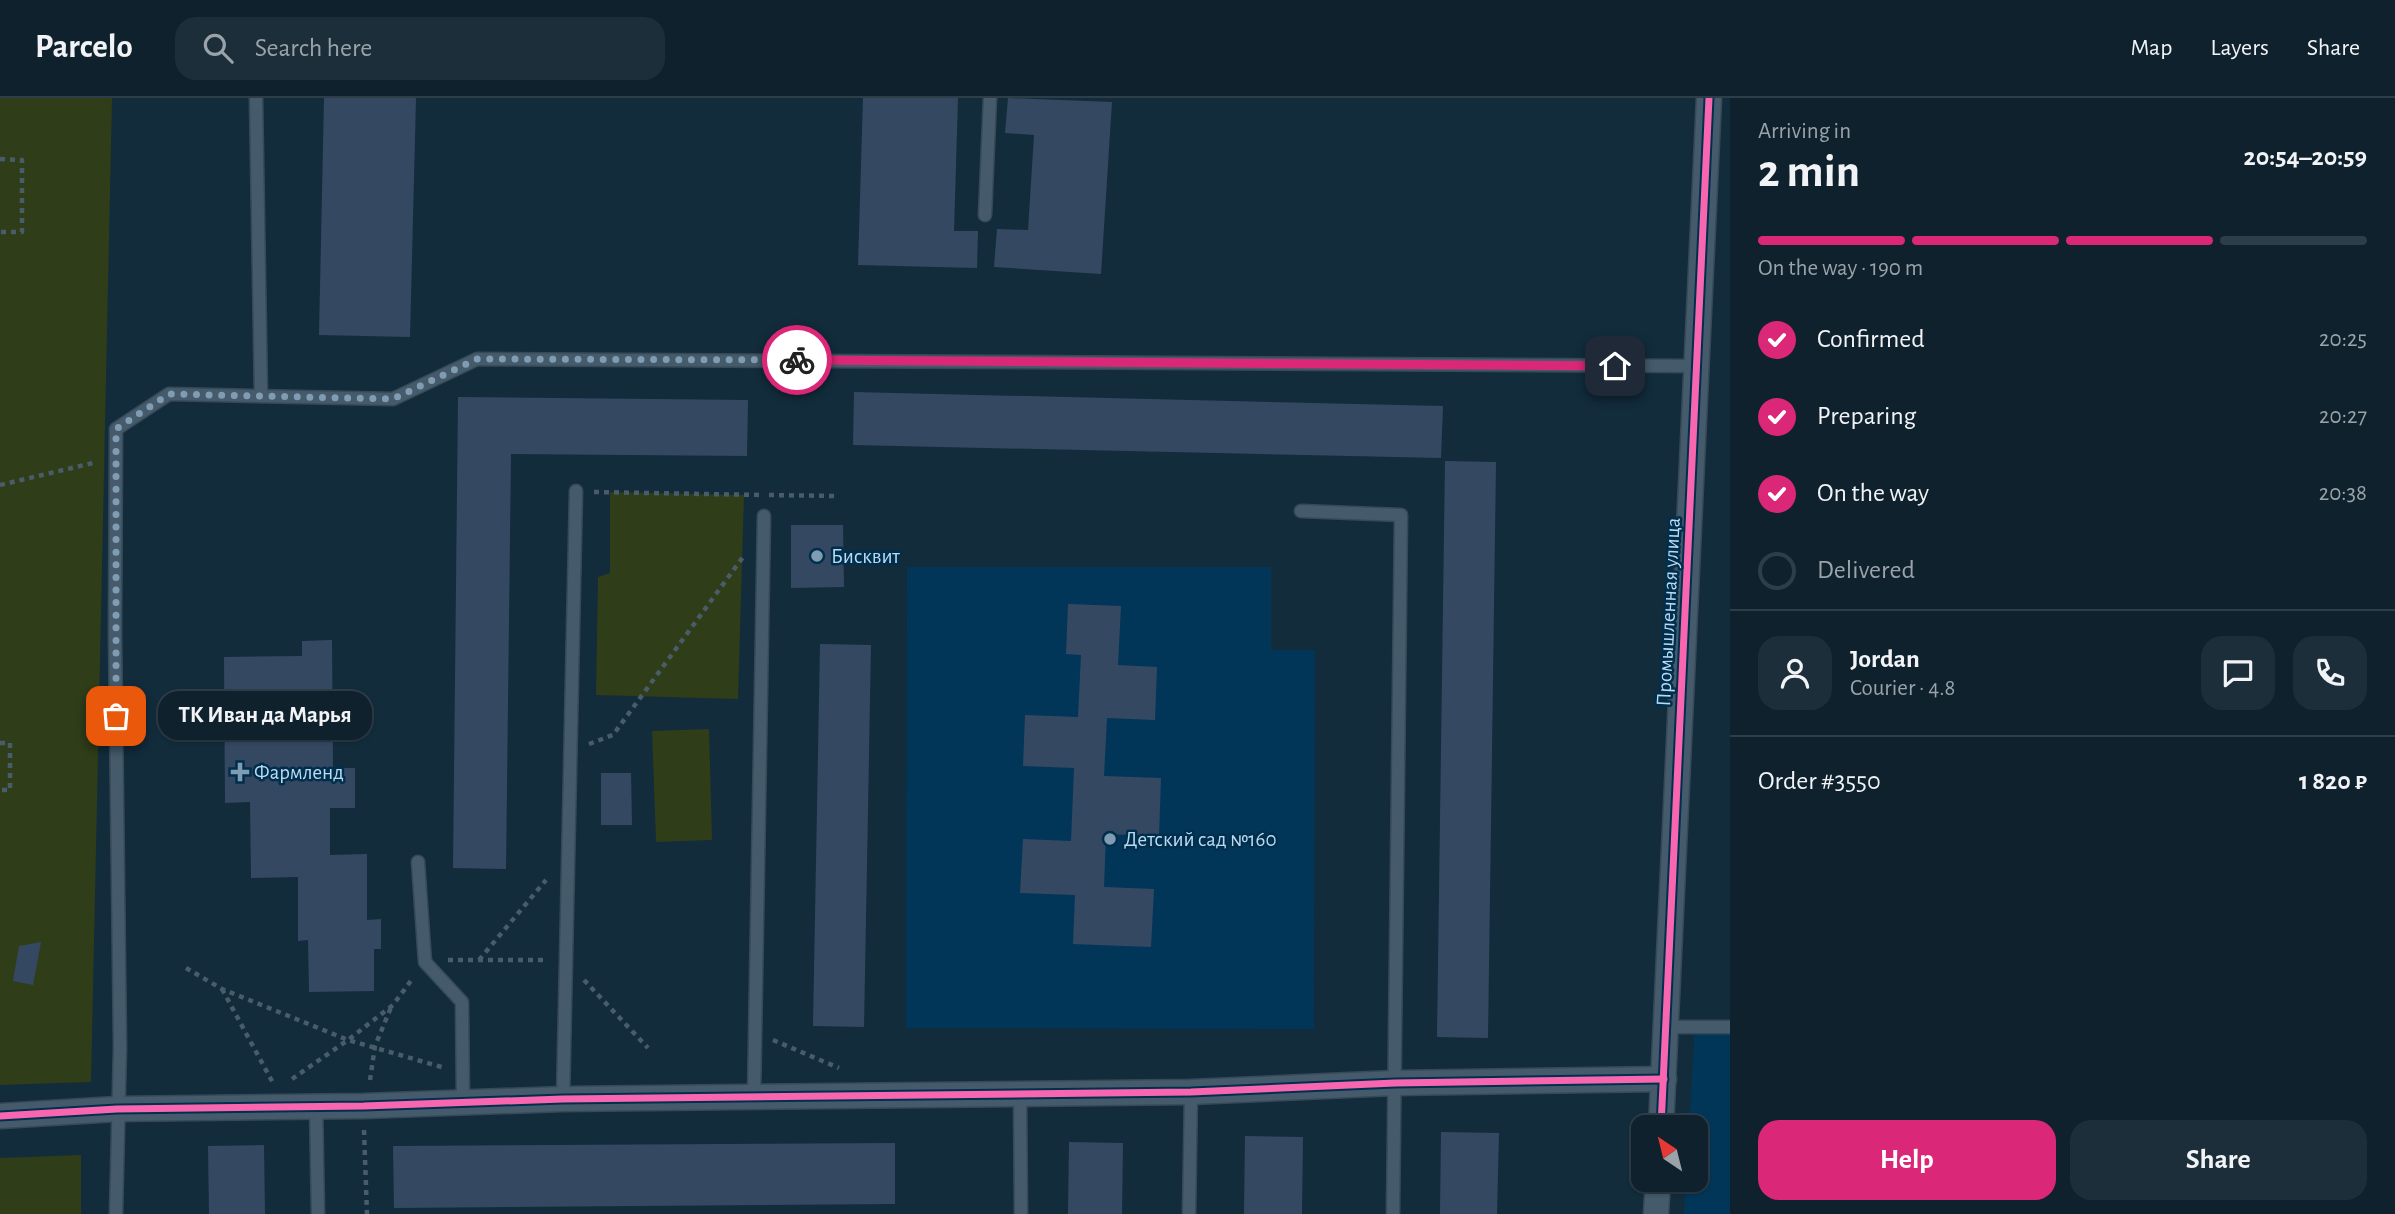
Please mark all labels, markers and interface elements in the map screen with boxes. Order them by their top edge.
search box [175,17,665,80]
icon: search [199,29,237,67]
text: Parcelo [35,31,133,64]
text: Search here [255,35,372,61]
text: Map [2130,36,2172,60]
text: Layers [2210,36,2269,60]
text: Share [2307,36,2360,60]
text: Arriving in [1758,120,1851,143]
text: 20:54–20:59 [2243,144,2367,170]
text: 2 min [1758,149,1860,195]
text: On the way · 190 m [1758,257,1923,280]
icon: check [1758,321,1796,359]
courier [762,325,832,395]
text: Confirmed [1817,326,1925,352]
text: 20:25 [2319,328,2367,351]
pin [1585,336,1645,396]
icon: bike [778,341,816,379]
icon: home [1596,347,1634,385]
icon: check [1758,398,1796,436]
text: Preparing [1817,403,1916,429]
text: 20:27 [2319,405,2367,428]
icon: check [1758,475,1796,513]
text: On the way [1817,480,1929,506]
text: 20:38 [2319,482,2367,505]
street label: Промышленная улица [1653,517,1684,707]
place label: Бисквит [831,546,900,567]
marker: Бисквит [809,548,825,564]
text: Delivered [1817,557,1915,583]
button: person [1758,636,1832,710]
button: chat [2201,636,2275,710]
button: phone [2293,636,2367,710]
text: Jordan [1850,646,1920,672]
text: Courier · 4.8 [1850,677,1955,700]
pin [86,686,146,746]
callout: ТК Иван да Марья [158,692,372,740]
icon: bag [97,697,135,735]
text: ТК Иван да Марья [178,704,352,727]
place label: Фармленд [254,762,344,783]
marker: Фармленд [232,764,248,780]
text: Order #3550 [1758,768,1881,794]
text: 1 820 ₽ [2299,768,2367,794]
place label: Детский сад №160 [1124,829,1277,850]
marker: Детский сад №160 [1102,831,1118,847]
north arrow [1631,1115,1708,1192]
map controls [1631,1115,1708,1192]
button: Help [1758,1120,2056,1200]
button: Share [2070,1120,2367,1200]

